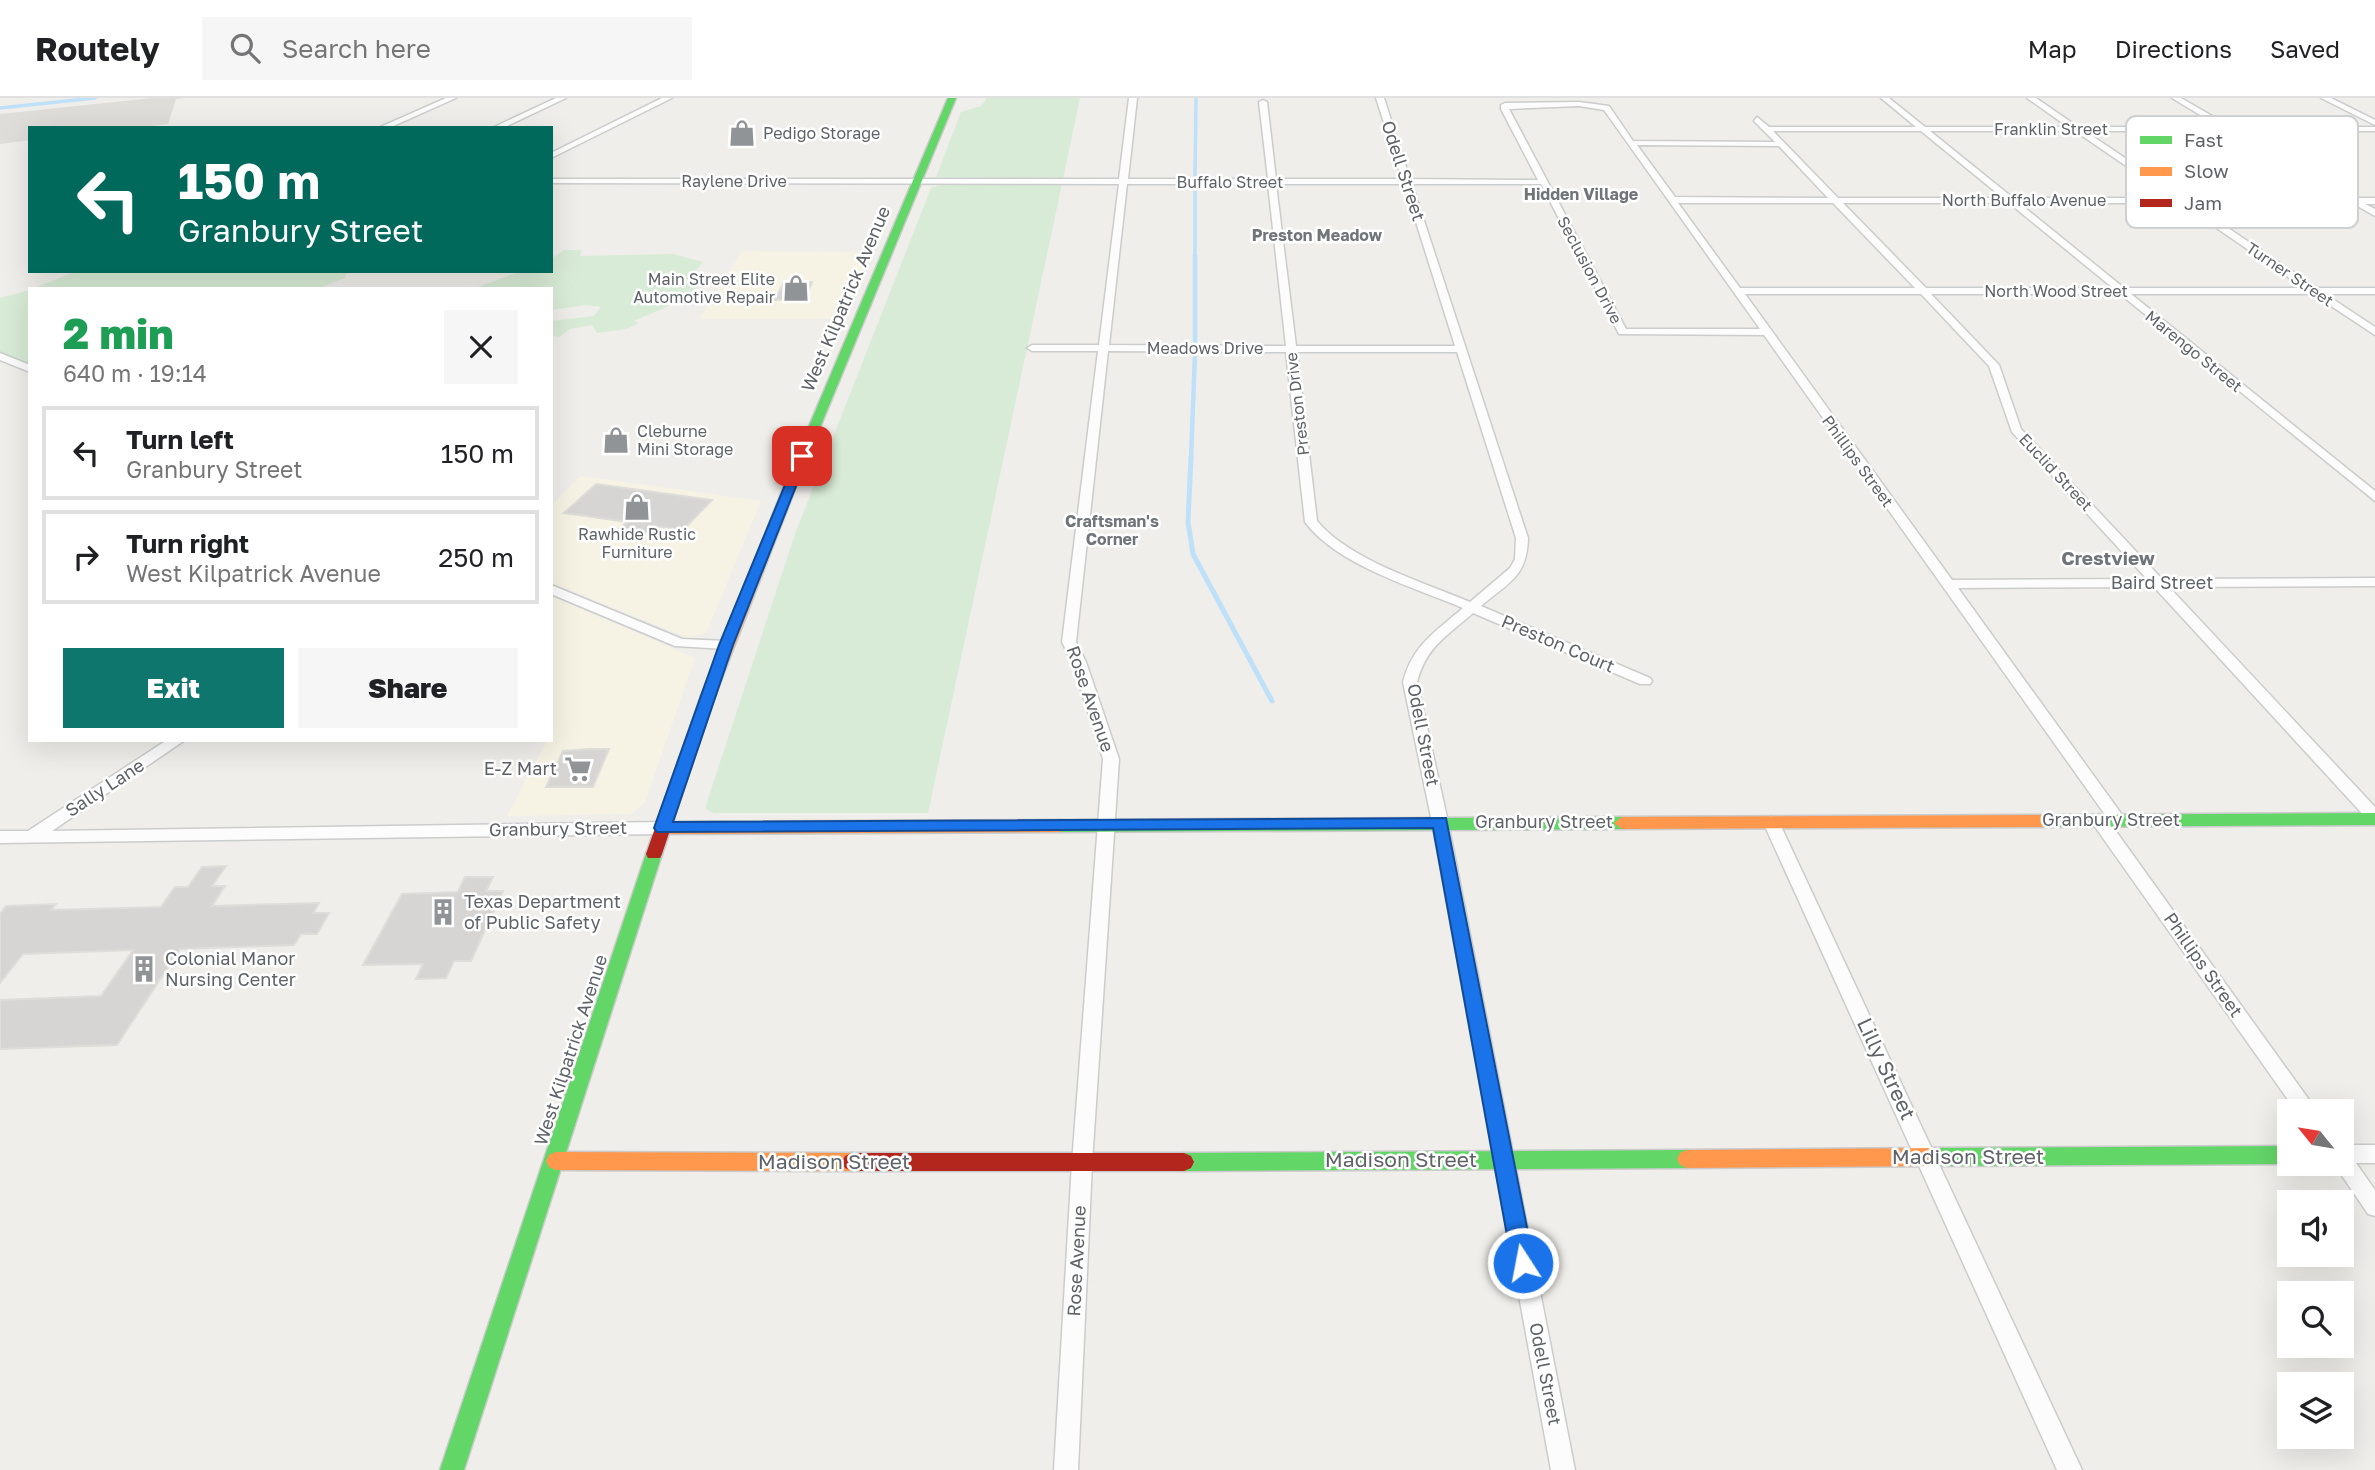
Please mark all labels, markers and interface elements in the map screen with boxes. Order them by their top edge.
search box [202,17,692,80]
text: Routely [35,29,160,68]
icon: search [226,29,264,67]
text: Search here [282,33,431,64]
text: Map [2028,34,2077,63]
text: Directions [2115,34,2232,63]
text: Saved [2270,34,2340,63]
legend [2126,116,2358,228]
shop icon: Pedigo Storage [727,118,757,148]
street label: Odell Street [1377,118,1431,224]
street label: Franklin Street [1994,119,2108,139]
place label: Pedigo Storage [763,123,880,143]
text: Fast [2184,128,2223,151]
text: 150 m [178,151,320,210]
icon: left [63,154,154,245]
text: Slow [2184,159,2229,182]
street label: Raylene Drive [681,171,787,191]
street label: Buffalo Street [1177,172,1283,192]
district label: Hidden Village [1524,184,1638,204]
street label: North Buffalo Avenue [1942,190,2106,210]
text: Jam [2184,191,2222,214]
street label: West Kilpatrick Avenue [796,203,894,395]
text: Granbury Street [178,211,424,249]
street label: Seclusion Drive [1553,213,1627,327]
district label: Preston Meadow [1252,225,1383,245]
street label: Turner Street [2242,237,2338,311]
place label: Main Street Elite Automotive Repair [633,269,775,307]
shop icon: Main Street Elite Automotive Repair [781,273,811,303]
street label: North Wood Street [1984,281,2128,301]
street label: Marengo Street [2142,306,2246,396]
text: 2 min [63,308,174,358]
button: close [444,310,518,384]
street label: Meadows Drive [1147,338,1263,358]
street label: Preston Drive [1281,351,1313,457]
text: 640 m · 19:14 [63,359,207,387]
street label: Phillips Street [1818,411,1898,511]
place label: Cleburne Mini Storage [637,421,733,459]
text: Turn left [126,424,234,455]
shop icon: Cleburne Mini Storage [601,425,631,455]
pin [772,426,832,486]
street label: Euclid Street [2015,429,2097,515]
icon: left [67,434,105,472]
icon: arrive [783,437,821,475]
text: 150 m [441,438,514,469]
text: Granbury Street [126,455,303,483]
shop icon: Rawhide Rustic Furniture [622,492,652,522]
district label: Craftsman's Corner [1065,511,1159,549]
place label: Rawhide Rustic Furniture [578,524,696,562]
text: Turn right [126,528,249,559]
icon: right [67,538,105,576]
text: 250 m [438,542,514,573]
district label: Crestview [2061,546,2155,569]
text: West Kilpatrick Avenue [126,559,381,587]
street label: Baird Street [2111,571,2213,593]
street label: Preston Court [1499,609,1618,677]
street label: Rose Avenue [1062,643,1119,755]
button: Exit [63,648,284,728]
button: Share [298,648,518,728]
street label: Odell Street [1403,682,1445,788]
street label: Sally Lane [61,754,148,821]
supermarket icon: E-Z Mart [563,754,593,784]
place label: E-Z Mart [484,757,557,779]
street label: Granbury Street [2042,808,2180,830]
street label: Granbury Street [1475,810,1613,832]
street label: Granbury Street [489,816,627,840]
place label: Texas Department of Public Safety [464,890,621,933]
building icon: Texas Department of Public Safety [428,897,458,927]
street label: Phillips Street [2160,908,2248,1021]
place label: Colonial Manor Nursing Center [165,947,296,990]
street label: West Kilpatrick Avenue [529,951,611,1148]
building icon: Colonial Manor Nursing Center [129,954,159,984]
street label: Lilly Street [1852,1013,1922,1124]
north arrow [2277,1099,2354,1176]
map controls [2277,1099,2354,1449]
street label: Madison Street [1892,1143,2044,1169]
street label: Madison Street [1325,1146,1477,1172]
street label: Madison Street [758,1148,910,1174]
button: sound [2277,1190,2354,1267]
street label: Rose Avenue [1062,1205,1090,1317]
position arrow [1486,1226,1560,1300]
button: search [2277,1281,2354,1358]
street label: Odell Street [1525,1321,1567,1427]
button: layers [2277,1372,2354,1449]

